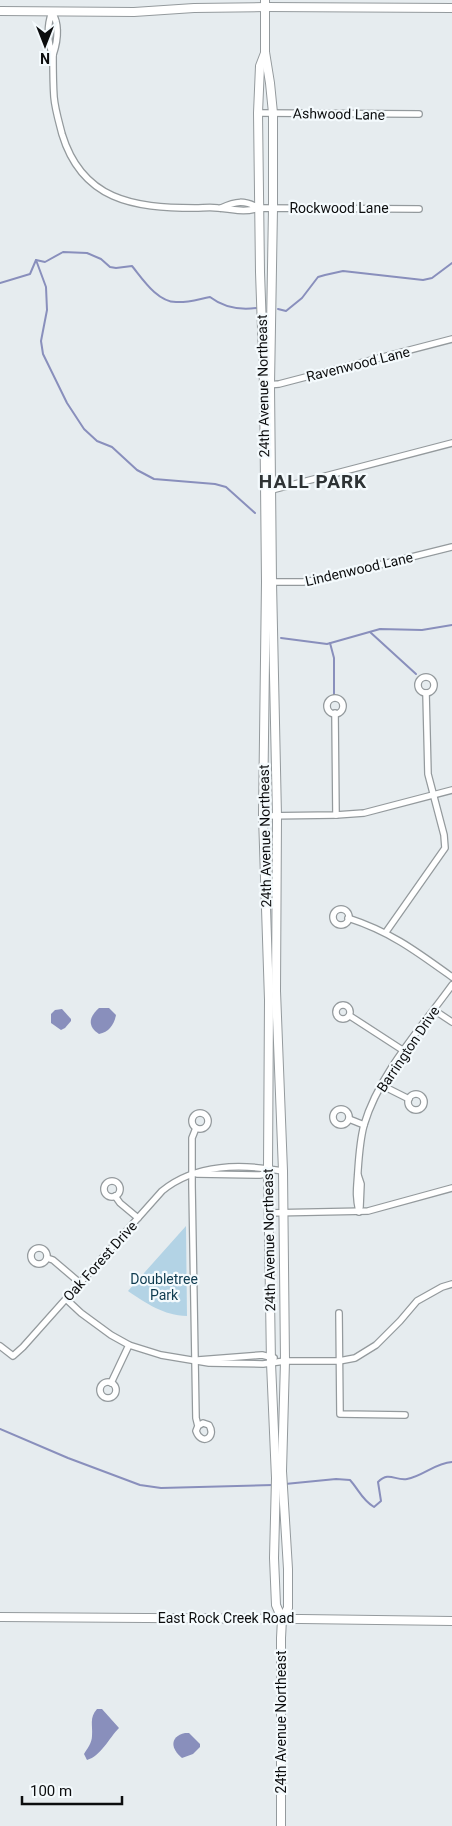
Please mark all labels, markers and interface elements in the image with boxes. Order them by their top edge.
north arrow [20,20,70,70]
text: N [40,50,50,66]
street label: Ashwood Lane [293,105,385,123]
street label: Rockwood Lane [289,200,389,216]
street label: 24th Avenue Northeast [254,314,272,458]
street label: Ravenwood Lane [305,343,411,385]
district label: HALL PARK [259,470,367,493]
street label: Lindenwood Lane [304,549,414,589]
street label: 24th Avenue Northeast [256,764,274,908]
street label: Barrington Drive [373,1003,443,1095]
street label: 24th Avenue Northeast [260,1168,278,1312]
street label: Oak Forest Drive [60,1218,140,1304]
park label: Doubletree Park [130,1271,198,1303]
street label: East Rock Creek Road [158,1610,294,1626]
street label: 24th Avenue Northeast [273,1650,289,1793]
scale bar [22,1774,122,1806]
text: 100 m [30,1782,72,1800]

